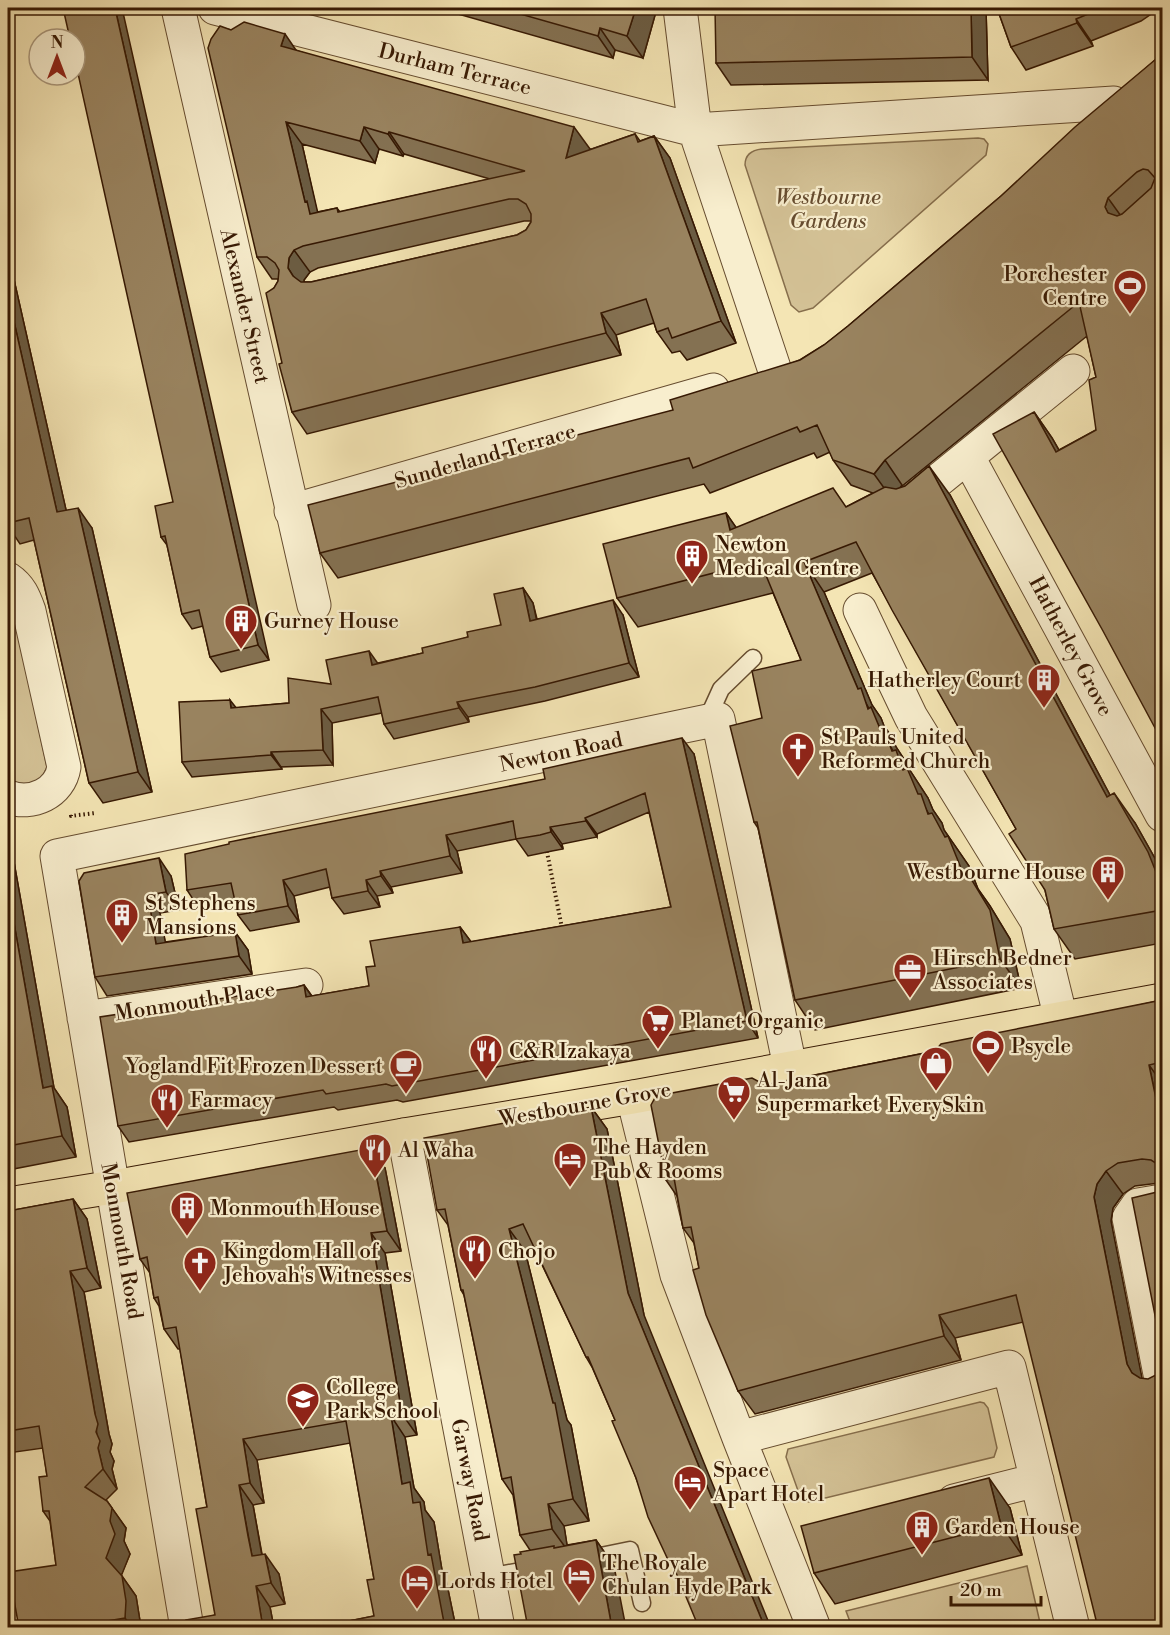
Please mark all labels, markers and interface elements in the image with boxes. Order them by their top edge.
north arrow [27,27,87,87]
text: N [51,33,64,53]
street label: Durham Terrace [376,38,534,102]
park label: Westbourne Gardens [775,185,881,235]
street label: Alexander Street [213,225,275,387]
place label: Porchester Centre [1004,262,1107,312]
sports icon: Porchester Centre [1112,268,1148,315]
street label: Sunderland Terrace [392,419,579,495]
place label: Newton Medical Centre [715,532,859,582]
building icon: Newton Medical Centre [674,538,710,585]
street label: Hatherley Grove [1022,572,1118,721]
building icon: Gurney House [223,603,259,650]
place label: Gurney House [264,609,399,635]
building icon: Hatherley Court [1026,662,1062,709]
place label: Hatherley Court [867,668,1022,694]
place label: St Pauls United Reformed Church [821,725,991,775]
street label: Newton Road [497,727,625,779]
church icon: St Pauls United Reformed Church [780,731,816,778]
building icon: Westbourne House [1090,854,1126,901]
place label: Westbourne House [906,860,1085,886]
place label: St Stephens Mansions [145,891,256,941]
building icon: St Stephens Mansions [104,897,140,944]
place label: Hirsch Bedner Associates [932,946,1072,996]
office icon: Hirsch Bedner Associates [892,952,928,999]
street label: Monmouth Place [113,976,277,1027]
supermarket icon: Planet Organic [640,1003,676,1050]
place label: Planet Organic [681,1009,824,1035]
sports icon: Psycle [970,1028,1006,1075]
restaurant icon: C&R Izakaya [468,1033,504,1080]
place label: Psycle [1011,1034,1071,1060]
place label: C&R Izakaya [509,1039,631,1065]
shop icon: EverySkin [918,1045,954,1092]
cafe icon: Yogland Fit Frozen Dessert [388,1048,424,1095]
place label: Yogland Fit Frozen Dessert [125,1054,384,1080]
place label: Al-Jana Supermarket [756,1068,880,1118]
supermarket icon: Al-Jana Supermarket [716,1074,752,1121]
street label: Westbourne Grove [496,1077,673,1133]
restaurant icon: Farmacy [149,1082,185,1129]
place label: Farmacy [190,1088,273,1114]
place label: EverySkin [887,1093,985,1119]
restaurant icon: Al Waha [357,1132,393,1179]
place label: The Hayden Pub & Rooms [593,1135,722,1185]
place label: Al Waha [397,1138,475,1164]
hotel icon: The Hayden Pub & Rooms [552,1141,588,1188]
street label: Monmouth Road [94,1161,148,1321]
building icon: Monmouth House [169,1190,205,1237]
place label: Monmouth House [210,1196,380,1222]
restaurant icon: Chojo [457,1233,493,1280]
place label: Kingdom Hall of Jehovah's Witnesses [222,1239,412,1289]
place label: Chojo [498,1239,555,1265]
church icon: Kingdom Hall of Jehovah's Witnesses [182,1245,218,1292]
place label: College Park School [326,1375,439,1425]
school or university icon: College Park School [285,1381,321,1428]
street label: Garway Road [444,1417,494,1544]
place label: Space Apart Hotel [712,1458,824,1508]
hotel icon: Space Apart Hotel [672,1464,708,1511]
building icon: Garden House [904,1509,940,1556]
place label: Garden House [945,1515,1080,1541]
place label: The Royale Chulan Hyde Park [602,1551,773,1601]
hotel icon: The Royale Chulan Hyde Park [561,1557,597,1604]
hotel icon: Lords Hotel [399,1563,435,1610]
place label: Lords Hotel [440,1569,553,1595]
scale bar [951,1569,1041,1607]
text: 20 m [960,1579,1002,1602]

